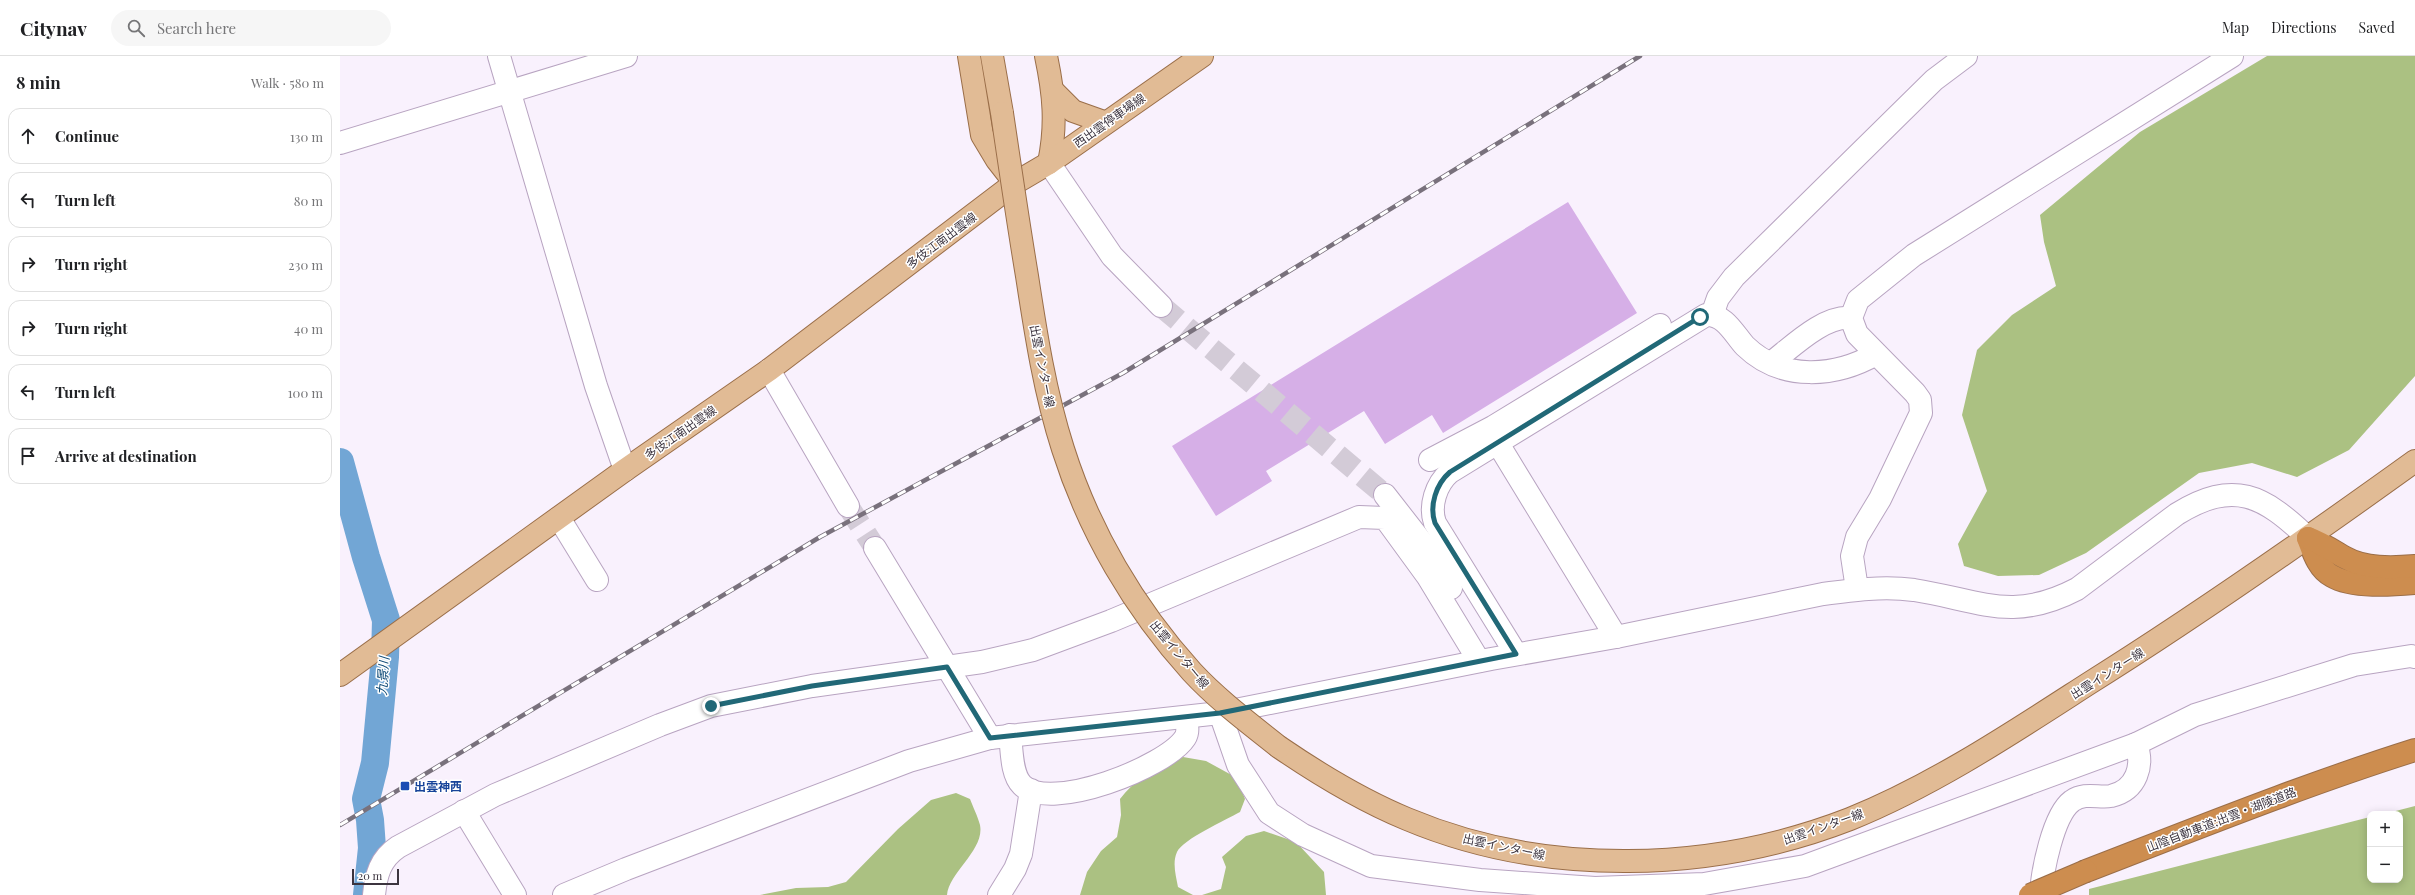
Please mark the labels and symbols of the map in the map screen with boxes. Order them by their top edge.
street label: 西出雲停車場線 [1070,89,1148,151]
street label: 多伎江南出雲線 [903,208,979,272]
route start [1691,308,1709,326]
street label: 出雲インター線 [1027,323,1059,409]
street label: 多伎江南出雲線 [641,401,719,463]
street label: 出雲インター線 [1147,617,1213,691]
street label: 出雲インター線 [2067,644,2147,702]
water label: 九景川 [372,654,392,696]
route end [702,697,720,715]
place label: 出雲神西 [414,778,462,794]
marker: 出雲神西 [399,780,411,792]
street label: 山陰自動車道;出雲・湖陵道路 [2144,783,2298,855]
street label: 出雲インター線 [1781,805,1865,847]
street label: 出雲インター線 [1461,829,1547,863]
scale bar [352,867,399,886]

